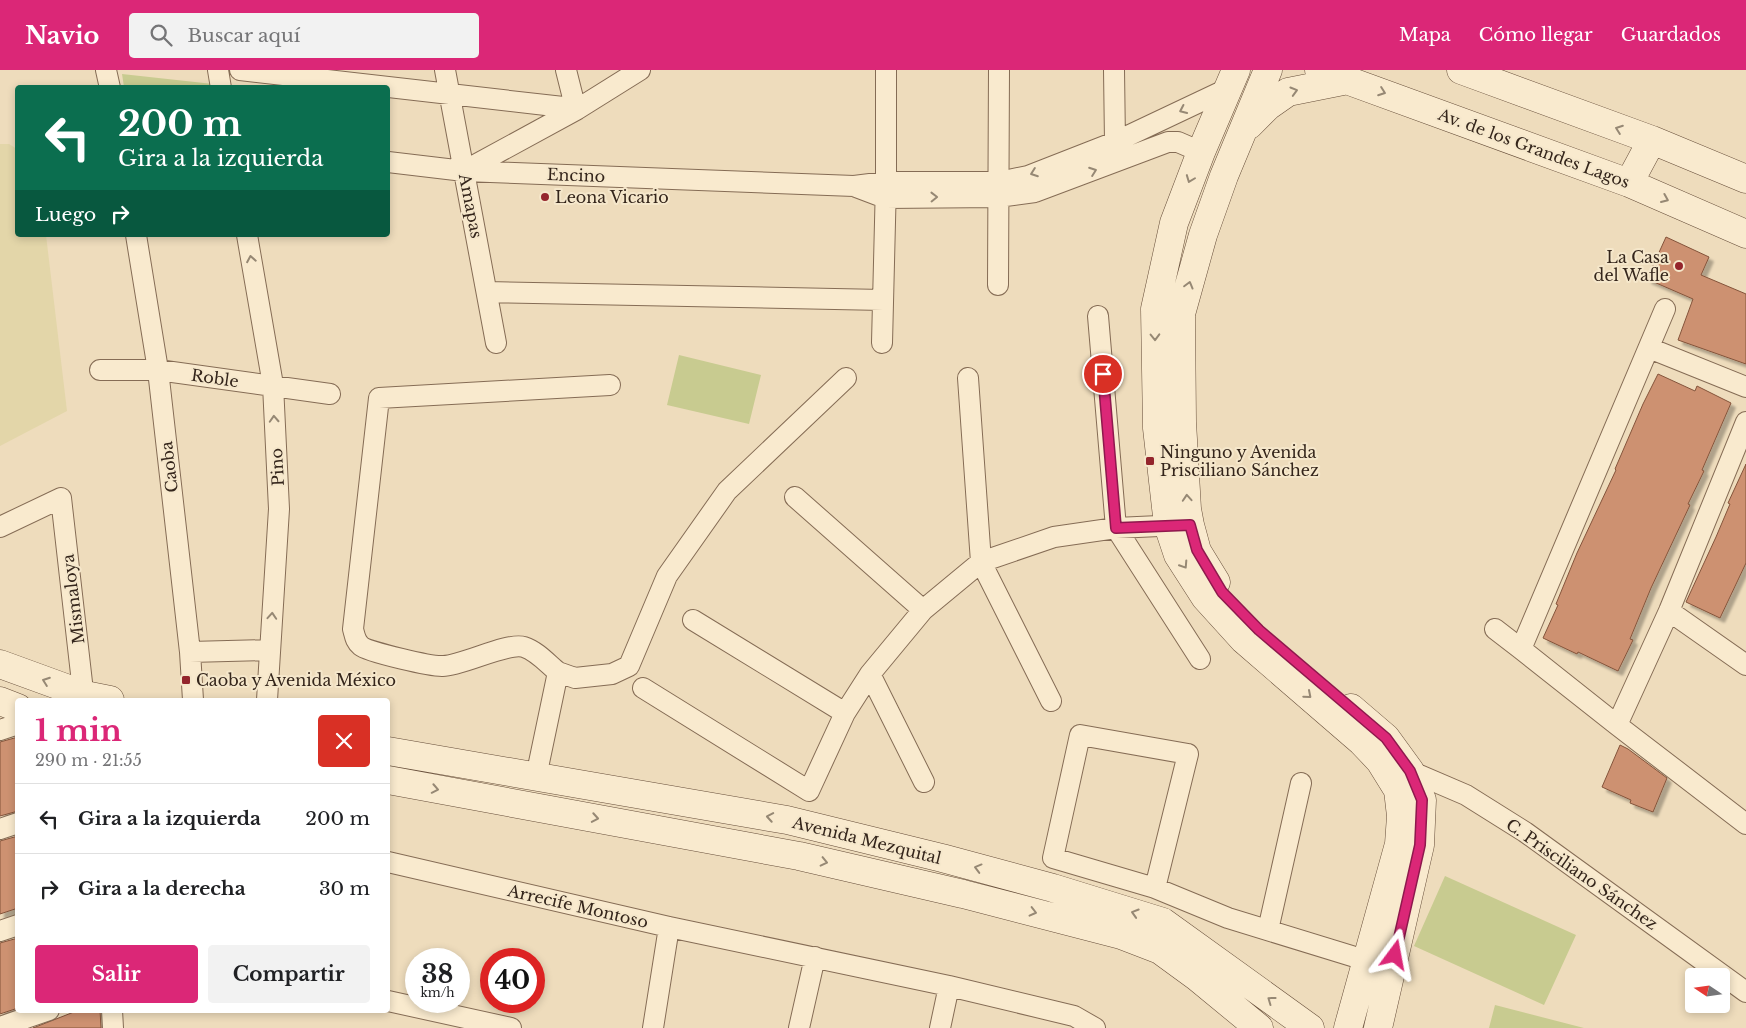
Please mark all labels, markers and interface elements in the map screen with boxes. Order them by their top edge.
search box [129,13,479,58]
text: Navio [25,21,99,50]
icon: search [147,21,175,49]
text: Buscar aquí [187,24,300,47]
text: Mapa [1399,24,1451,46]
text: Cómo llegar [1479,24,1593,46]
text: Guardados [1621,24,1721,46]
one-way arrow [1377,86,1385,96]
one-way arrow [1290,87,1298,97]
text: 200 m [118,102,242,145]
one-way arrow [1179,103,1188,114]
street label: Av. de los Grandes Lagos [1435,104,1632,192]
icon: left [35,105,100,170]
one-way arrow [1616,125,1624,135]
text: Gira a la izquierda [118,145,323,172]
street label: Encino [547,164,605,186]
one-way arrow [1030,167,1038,177]
one-way arrow [1088,167,1096,177]
street label: Amapas [455,171,487,240]
one-way arrow [1186,175,1196,183]
place label: Leona Vicario [555,187,669,207]
marker: Leona Vicario [539,191,551,203]
one-way arrow [930,192,938,203]
one-way arrow [1660,192,1669,203]
icon: right [106,200,134,228]
text: Luego [35,203,96,226]
place label: La Casa del Wafle [1594,247,1669,285]
one-way arrow [246,254,256,263]
marker: La Casa del Wafle [1673,260,1685,272]
one-way arrow [1183,280,1194,289]
one-way arrow [1150,333,1161,341]
pin [1082,353,1124,395]
icon: arrive [1089,360,1117,388]
street label: Roble [190,365,240,391]
one-way arrow [269,415,280,423]
street label: Caoba [156,440,182,494]
place label: Ninguno y Avenida Prisciliano Sánchez [1160,442,1319,480]
street label: Pino [266,448,288,486]
marker: Ninguno y Avenida Prisciliano Sánchez [1144,455,1156,467]
one-way arrow [1181,494,1192,502]
street label: Mismaloya [58,553,88,645]
one-way arrow [1178,560,1187,569]
one-way arrow [266,612,277,620]
place label: Caoba y Avenida México [196,670,396,690]
marker: Caoba y Avenida México [180,674,192,686]
one-way arrow [43,677,51,687]
one-way arrow [1302,689,1311,698]
text: 1 min [35,712,122,749]
button: close [318,715,370,767]
text: 290 m · 21:55 [35,750,142,770]
one-way arrow [431,783,440,794]
icon: left [35,805,63,833]
text: Gira a la izquierda [78,807,261,830]
text: 200 m [305,807,370,830]
one-way arrow [765,812,773,823]
street label: Avenida Mezquital [790,812,943,868]
one-way arrow [591,813,600,823]
street label: C. Prisciliano Sánchez [1502,814,1662,934]
one-way arrow [819,856,828,867]
one-way arrow [974,863,983,874]
icon: right [35,875,63,903]
text: Gira a la derecha [78,877,246,900]
text: 30 m [319,877,370,900]
street label: Arrecife Montoso [505,880,650,932]
one-way arrow [1028,906,1037,917]
one-way arrow [1131,909,1139,919]
position arrow [1368,928,1420,980]
button: Salir [35,945,198,1003]
button: Compartir [208,945,370,1003]
speed limit sign: 40 [480,948,545,1013]
text: 38 [422,959,453,990]
north arrow [1685,968,1730,1012]
map controls [1685,968,1730,1013]
text: km/h [420,985,455,1000]
one-way arrow [1268,997,1277,1005]

